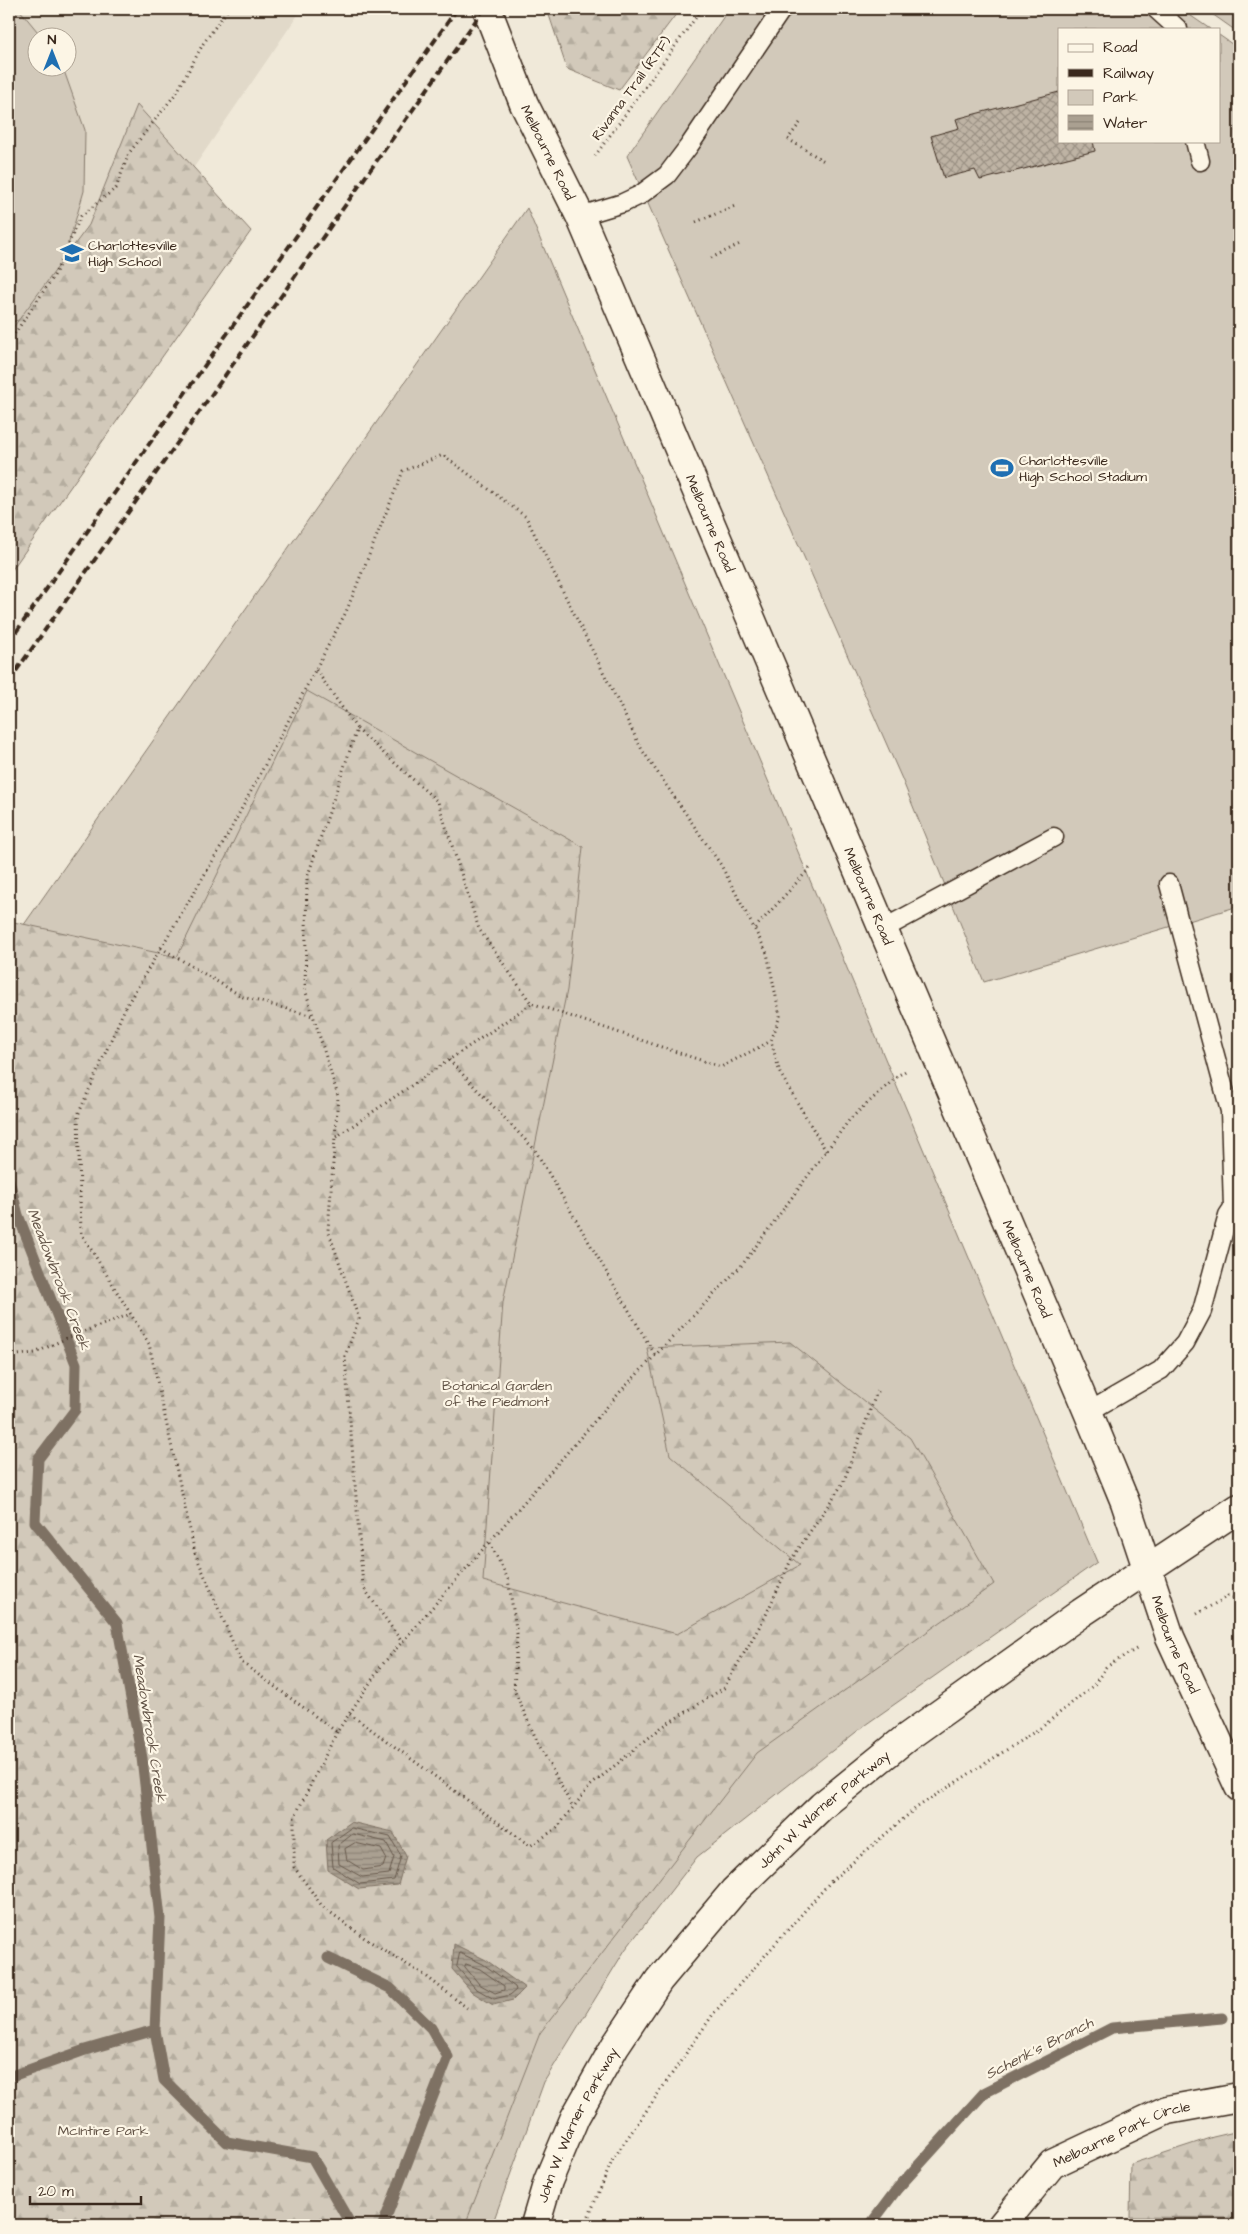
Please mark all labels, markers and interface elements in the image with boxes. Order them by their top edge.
north arrow [28,28,78,78]
legend [1058,28,1220,142]
text: N [48,30,57,50]
street label: Rivanna Trail (RTF) [587,32,676,145]
text: Road [1103,37,1138,58]
text: Railway [1103,63,1154,85]
text: Park [1103,87,1138,108]
street label: Melbourne Road [515,102,580,204]
text: Water [1103,113,1147,134]
place label: Charlottesville High School [88,236,177,272]
school or university icon: Charlottesville High School [59,240,85,266]
place label: Charlottesville High School Stadium [1019,451,1147,487]
sports icon: Charlottesville High School Stadium [989,455,1015,481]
street label: Melbourne Road [680,472,739,576]
street label: Melbourne Road [838,844,898,948]
water label: Meadowbrook Creek [22,1206,95,1353]
street label: Melbourne Road [997,1217,1056,1321]
park label: Botanical Garden of the Piedmont [442,1376,552,1412]
street label: Melbourne Road [1146,1593,1204,1697]
water label: Meadowbrook Creek [127,1653,172,1804]
street label: John W. Warner Parkway [754,1746,895,1874]
water label: Schenk's Branch [982,2012,1097,2085]
street label: John W. Warner Parkway [533,2044,623,2205]
street label: Melbourne Park Circle [1050,2097,1192,2173]
park label: McIntire Park [58,2121,149,2141]
scale bar [30,2174,141,2206]
text: 20 m [38,2181,74,2202]

